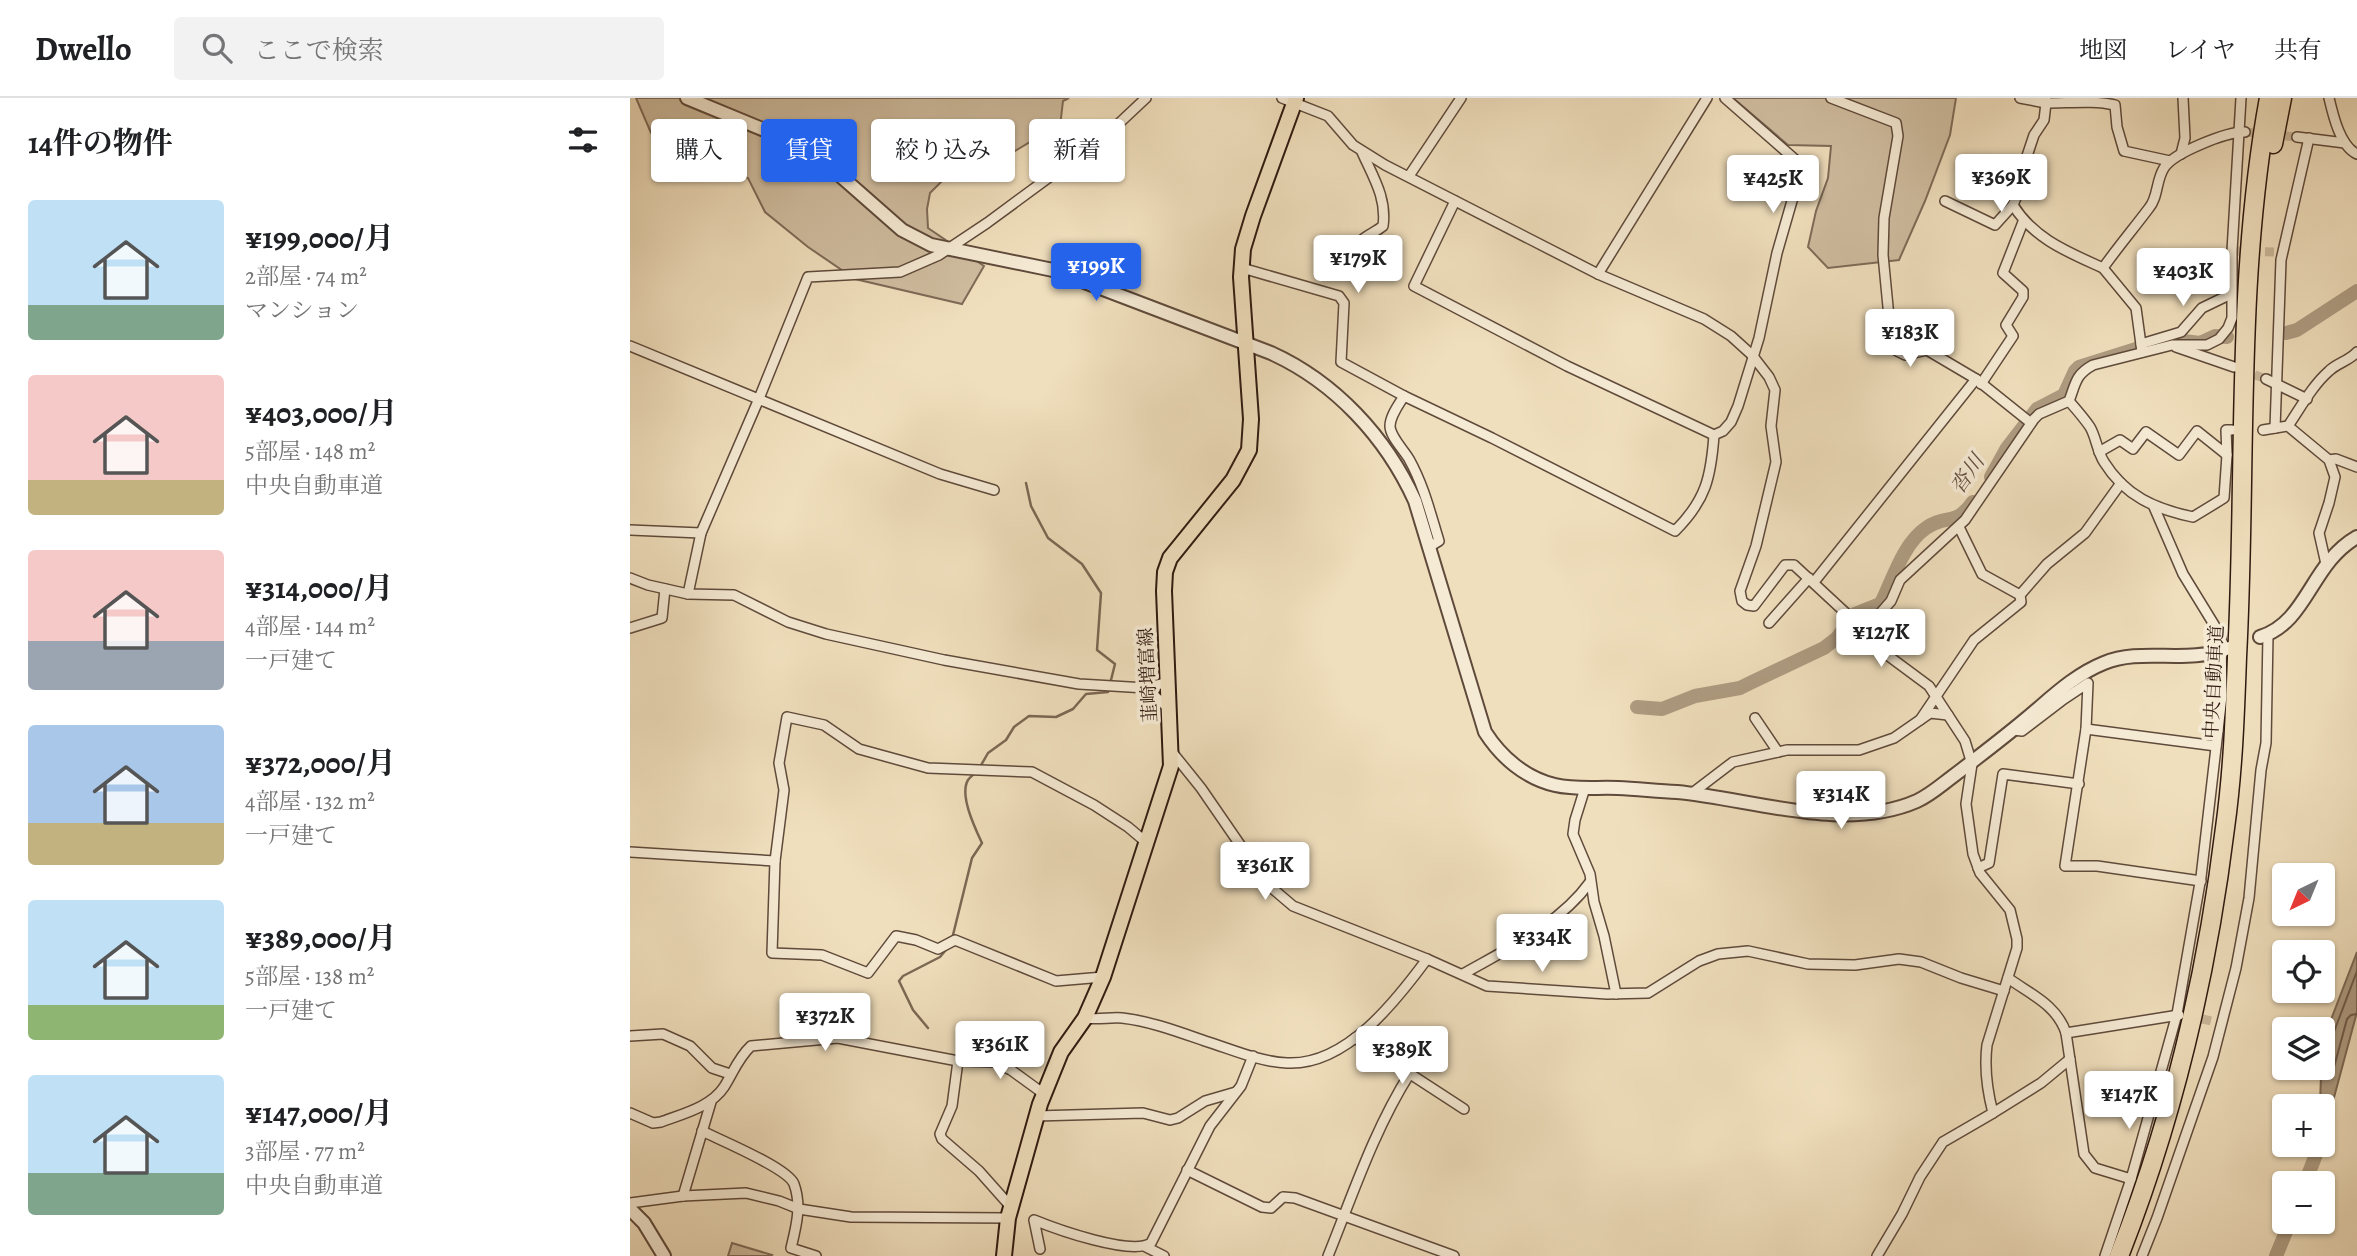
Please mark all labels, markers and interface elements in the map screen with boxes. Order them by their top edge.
search box [174,17,664,80]
text: Dwello [35,26,132,71]
icon: search [198,29,236,67]
text: ここで検索 [254,33,384,68]
text: 地図 [2079,34,2127,66]
text: レイヤ [2165,34,2236,66]
text: 共有 [2274,34,2322,66]
chip: 購入 [651,119,747,182]
chip: 賃貸 [761,119,857,182]
chip: 絞り込み [871,119,1015,182]
chip: 新着 [1029,119,1125,182]
icon: filters [564,121,602,159]
text: 14件の物件 [28,123,173,163]
pin: ¥369K [1952,155,2050,214]
pin: ¥425K [1724,156,1822,215]
text: ¥369K [1971,161,2031,192]
text: ¥425K [1743,162,1803,193]
text: ¥199,000/月 [245,218,394,258]
icon: home [84,228,168,312]
pin: ¥179K [1309,236,1407,295]
text: ¥179K [1329,242,1387,273]
pin: ¥199K [1047,244,1145,303]
pin: ¥403K [2134,248,2232,308]
text: ¥199K [1067,250,1125,281]
text: ¥403K [2153,255,2213,286]
text: 2部屋 · 74 m² [245,261,367,292]
text: マンション [245,295,359,326]
pin: ¥183K [1861,310,1959,369]
text: ¥183K [1881,316,1939,347]
text: ¥403,000/月 [245,393,398,433]
icon: home [84,403,168,487]
text: 5部屋 · 148 m² [245,436,375,467]
water label: 沓川 [1943,447,1992,499]
text: 中央自動車道 [245,470,383,501]
text: ¥314,000/月 [245,568,393,608]
icon: home [84,578,168,662]
pin: ¥127K [1832,610,1930,669]
text: 4部屋 · 144 m² [245,611,375,642]
text: ¥127K [1852,616,1910,647]
street label: 中央自動車道 [2198,624,2230,740]
street label: 韮崎増富線 [1133,627,1163,723]
text: 一戸建て [245,645,337,676]
text: ¥372,000/月 [245,743,396,783]
icon: home [84,753,168,837]
pin: ¥314K [1792,772,1890,831]
text: ¥314K [1812,778,1870,809]
text: 4部屋 · 132 m² [245,786,375,817]
text: 一戸建て [245,820,337,851]
pin: ¥361K [1216,842,1314,902]
text: ¥361K [1236,849,1294,880]
north arrow [2272,863,2334,926]
map controls [2272,863,2335,1234]
pin: ¥334K [1493,914,1591,974]
text: ¥389,000/月 [245,918,397,958]
text: ¥334K [1513,921,1571,952]
icon: home [84,928,168,1012]
button: locate [2272,940,2335,1003]
text: 5部屋 · 138 m² [245,961,374,992]
pin: ¥372K [776,993,874,1053]
text: 一戸建て [245,995,337,1026]
text: ¥372K [795,1000,855,1031]
button: layers [2272,1017,2335,1080]
pin: ¥361K [951,1021,1049,1081]
pin: ¥389K [1353,1026,1451,1086]
text: ¥361K [971,1028,1029,1059]
text: ¥389K [1372,1033,1432,1064]
pin: ¥147K [2080,1072,2178,1131]
text: ¥147K [2100,1078,2158,1109]
text: ¥147,000/月 [245,1093,393,1133]
button: + [2272,1094,2335,1157]
icon: home [84,1103,168,1187]
text: 3部屋 · 77 m² [245,1136,365,1167]
text: 中央自動車道 [245,1170,383,1201]
button: − [2272,1171,2335,1234]

